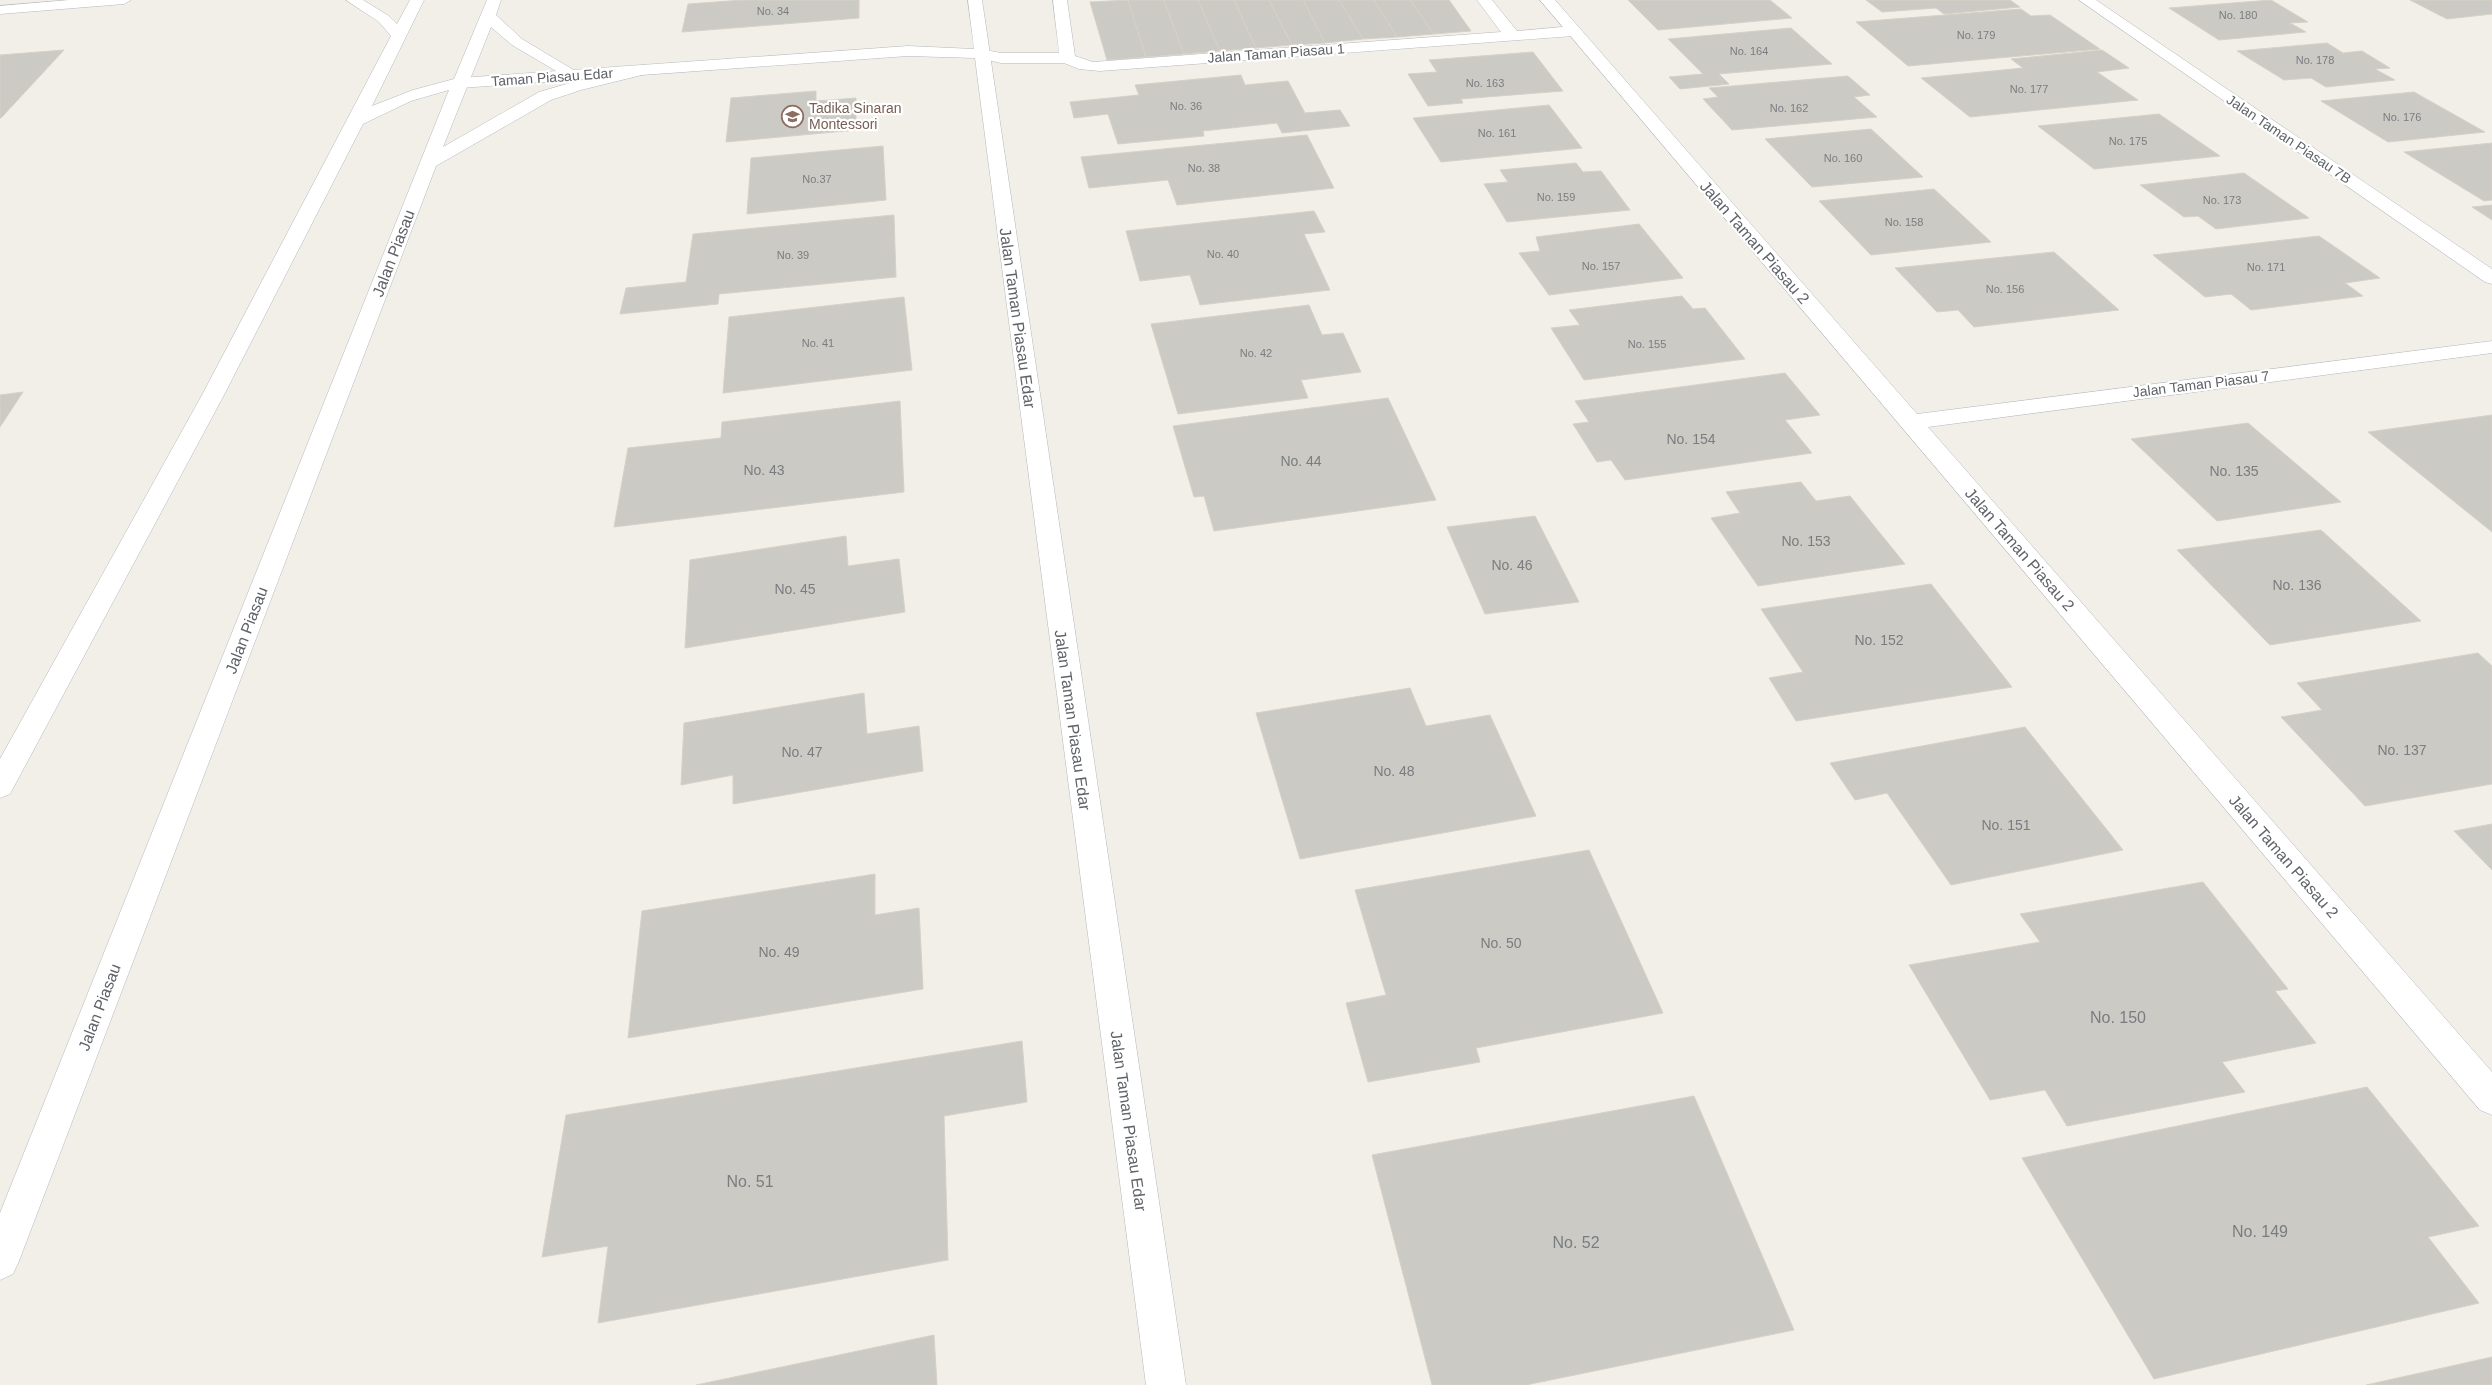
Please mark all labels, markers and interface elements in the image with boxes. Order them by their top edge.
house number: No. 34 [757,5,789,17]
house number: No. 180 [2219,9,2257,21]
house number: No. 179 [1957,29,1995,41]
street label: Jalan Taman Piasau 1 [1207,40,1345,66]
house number: No. 164 [1730,45,1768,57]
house number: No. 178 [2296,54,2334,66]
street label: Taman Piasau Edar [490,65,614,89]
house number: No. 163 [1466,77,1504,89]
house number: No. 177 [2010,83,2048,95]
street label: Jalan Taman Piasau 7B [2224,91,2354,187]
place label: Tadika Sinaran Montessori [809,100,902,132]
house number: No. 36 [1170,100,1202,112]
house number: No. 162 [1770,102,1808,114]
school or university icon: Tadika Sinaran Montessori [781,104,805,128]
house number: No. 176 [2383,111,2421,123]
house number: No. 161 [1478,127,1516,139]
house number: No. 175 [2109,135,2147,147]
house number: No. 160 [1824,152,1862,164]
house number: No. 38 [1188,162,1220,174]
house number: No.37 [802,173,832,185]
street label: Jalan Taman Piasau 2 [1697,177,1813,307]
house number: No. 159 [1537,191,1575,203]
house number: No. 173 [2203,194,2241,206]
street label: Jalan Piasau [369,207,418,299]
house number: No. 158 [1885,216,1923,228]
street label: Jalan Taman Piasau Edar [996,227,1039,410]
house number: No. 40 [1207,248,1239,260]
house number: No. 39 [777,249,809,261]
house number: No. 157 [1582,260,1620,272]
house number: No. 171 [2247,261,2285,273]
house number: No. 156 [1986,283,2024,295]
house number: No. 41 [802,337,834,349]
house number: No. 155 [1628,338,1666,350]
house number: No. 42 [1240,347,1272,359]
street label: Jalan Taman Piasau 7 [2132,368,2270,400]
house number: No. 154 [1666,431,1716,447]
house number: No. 44 [1280,453,1322,469]
house number: No. 43 [743,462,785,478]
house number: No. 135 [2209,463,2259,479]
street label: Jalan Taman Piasau 2 [1962,484,2078,614]
house number: No. 153 [1781,533,1831,549]
house number: No. 46 [1491,557,1533,573]
house number: No. 136 [2272,577,2322,593]
house number: No. 45 [774,581,816,597]
street label: Jalan Piasau [222,584,271,676]
street label: Jalan Taman Piasau Edar [1051,629,1094,812]
house number: No. 152 [1854,632,1904,648]
house number: No. 137 [2377,742,2427,758]
house number: No. 47 [781,744,823,760]
house number: No. 48 [1373,763,1415,779]
street label: Jalan Taman Piasau 2 [2226,791,2342,921]
house number: No. 151 [1981,817,2031,833]
house number: No. 50 [1480,935,1522,951]
house number: No. 49 [758,944,800,960]
street label: Jalan Piasau [75,961,124,1053]
house number: No. 150 [2090,1009,2146,1026]
street label: Jalan Taman Piasau Edar [1107,1030,1150,1213]
house number: No. 51 [726,1173,774,1190]
house number: No. 149 [2232,1223,2288,1240]
house number: No. 52 [1552,1234,1600,1251]

